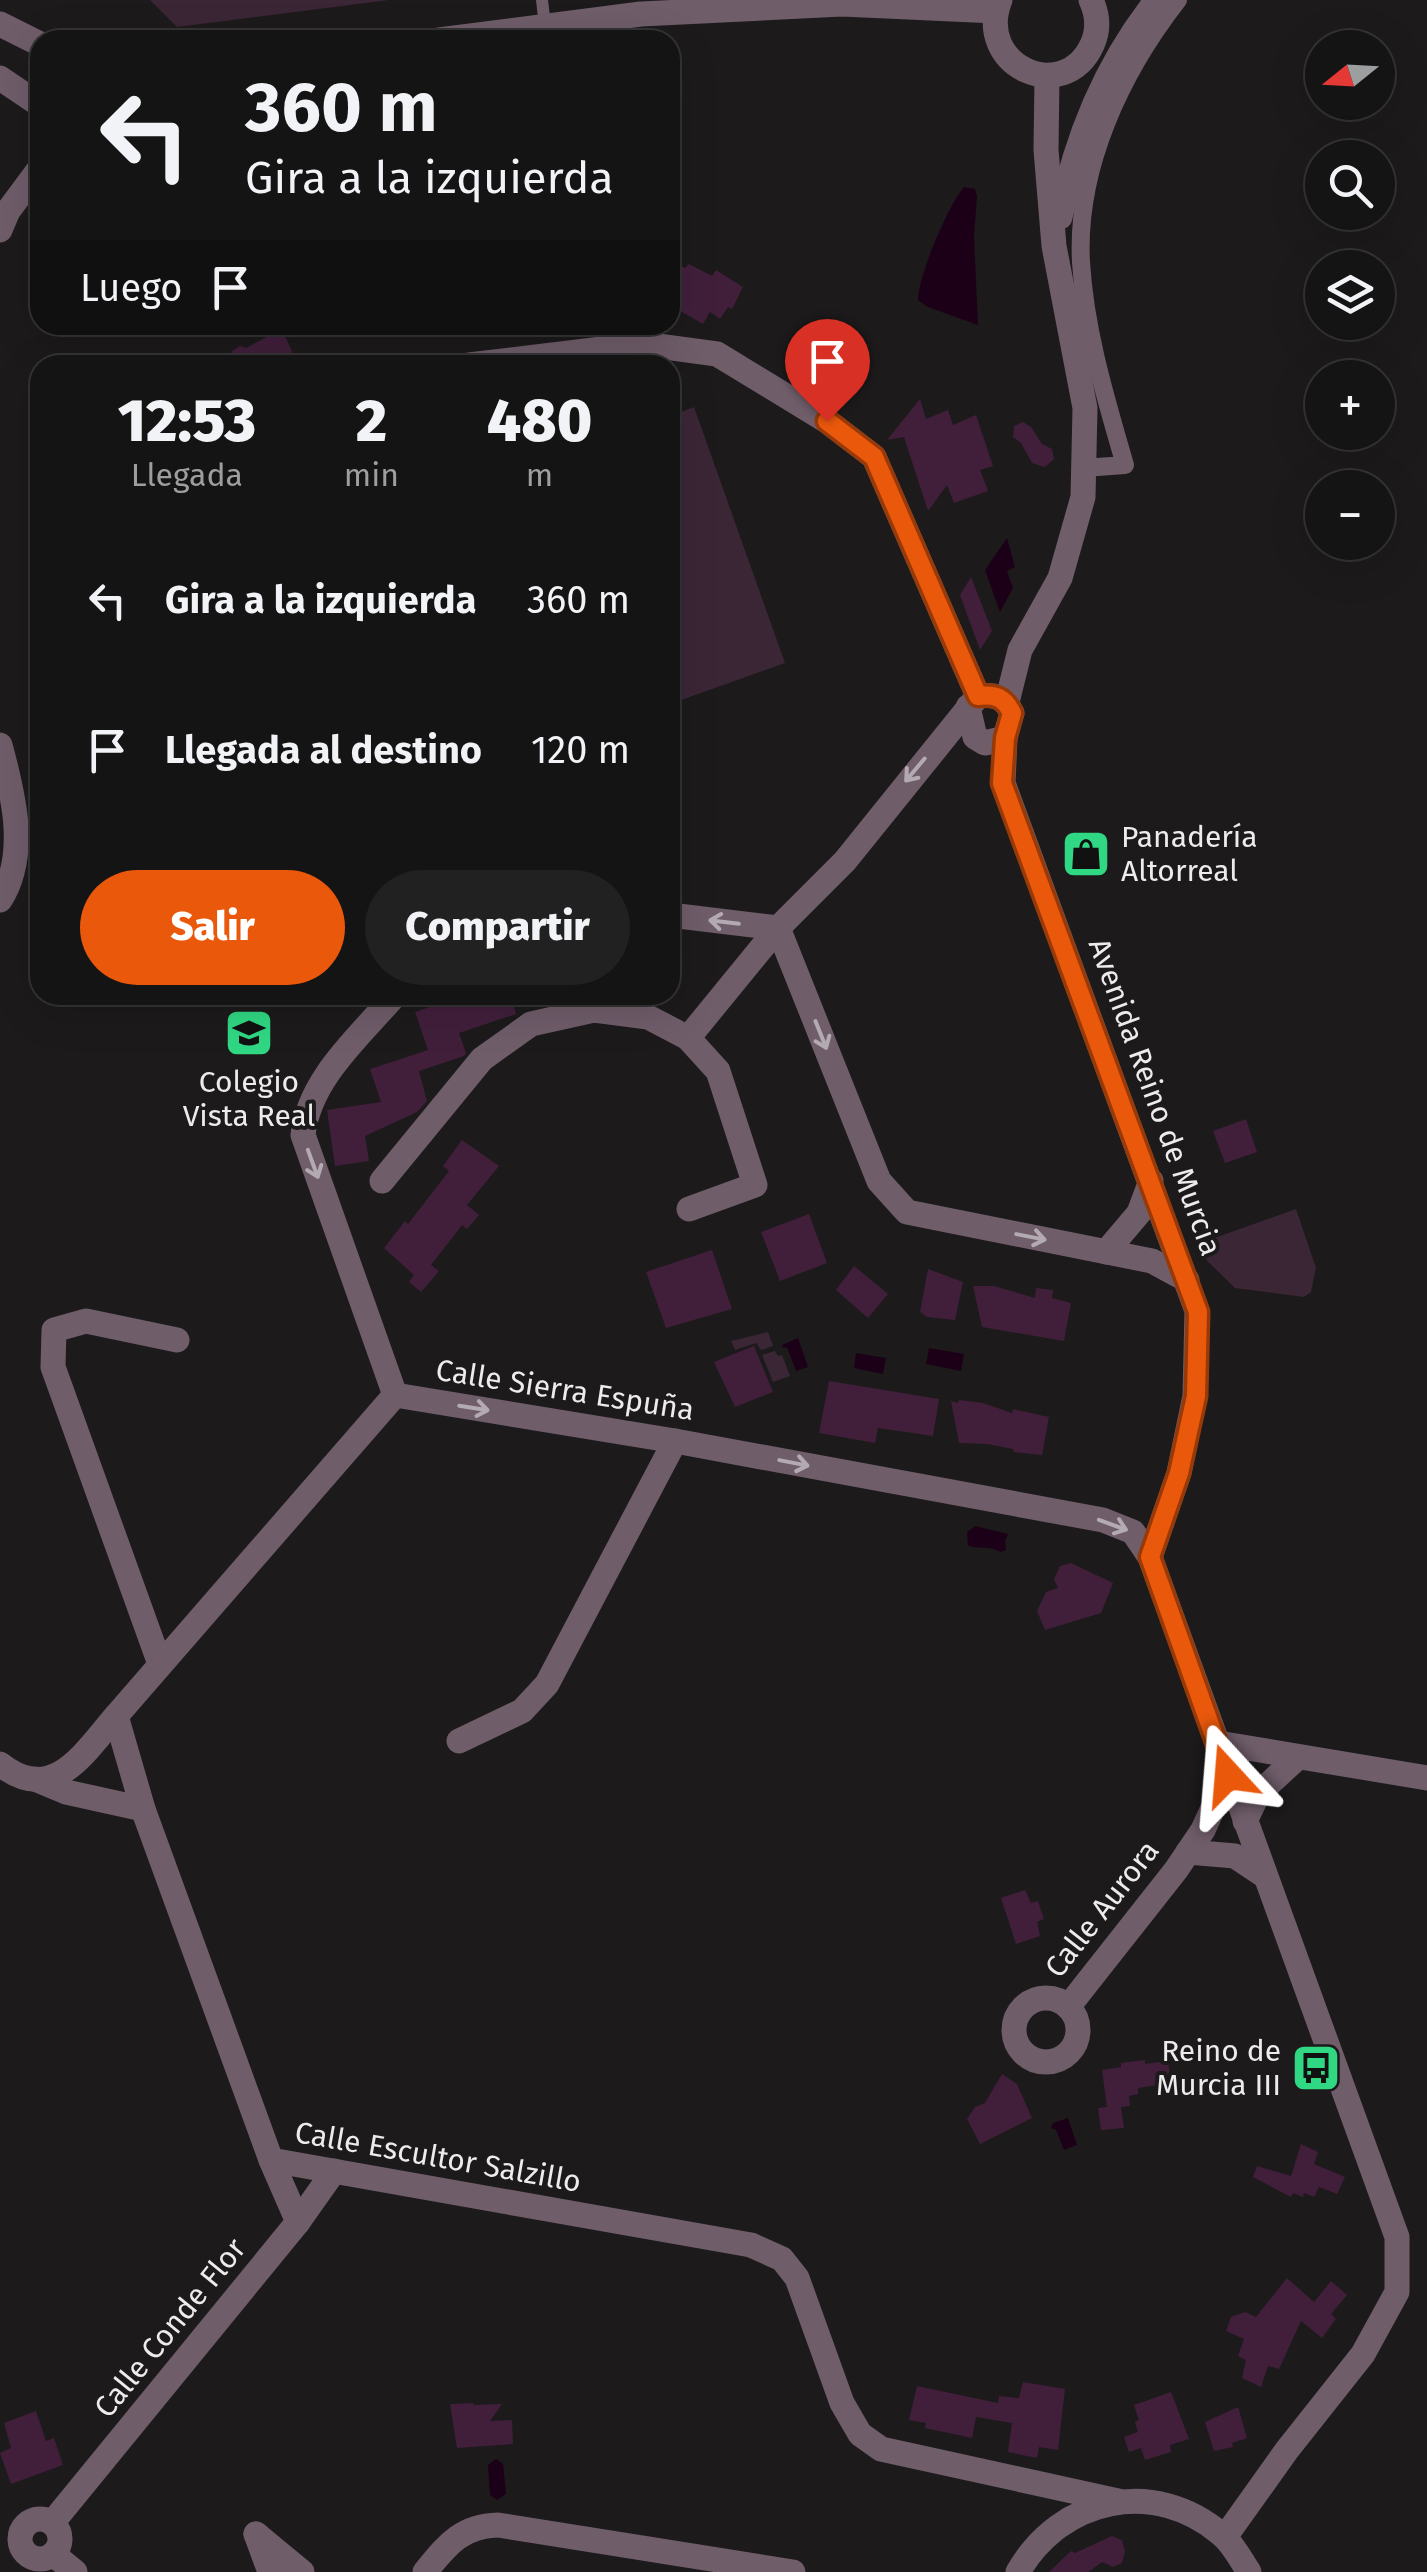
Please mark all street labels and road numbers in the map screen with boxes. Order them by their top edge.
street label: Avenida Reino de Murcia [1081,934,1229,1260]
street label: Calle Sierra Espuña [433,1352,697,1428]
street label: Calle Aurora [1037,1833,1167,1985]
street label: Calle Escultor Salzillo [292,2114,584,2200]
street label: Calle Conde Flor [87,2231,253,2425]

